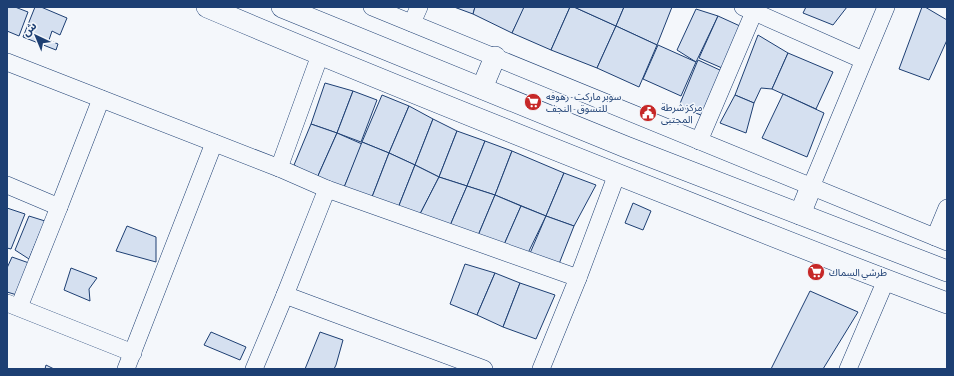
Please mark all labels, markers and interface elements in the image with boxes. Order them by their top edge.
north arrow [16,16,56,56]
text: ش [19,19,39,39]
place label: سوبر ماركت - رهوفه للتسوق - النجف [546,91,622,115]
supermarket icon: سوبر ماركت - رهوفه للتسوق - النجف [523,92,543,112]
place label: مركز شرطة المجتبى [661,102,702,125]
public building icon: مركز شرطة المجتبى [638,103,658,123]
supermarket icon: طرشي السماك [806,262,826,282]
place label: طرشي السماك [829,267,887,280]

